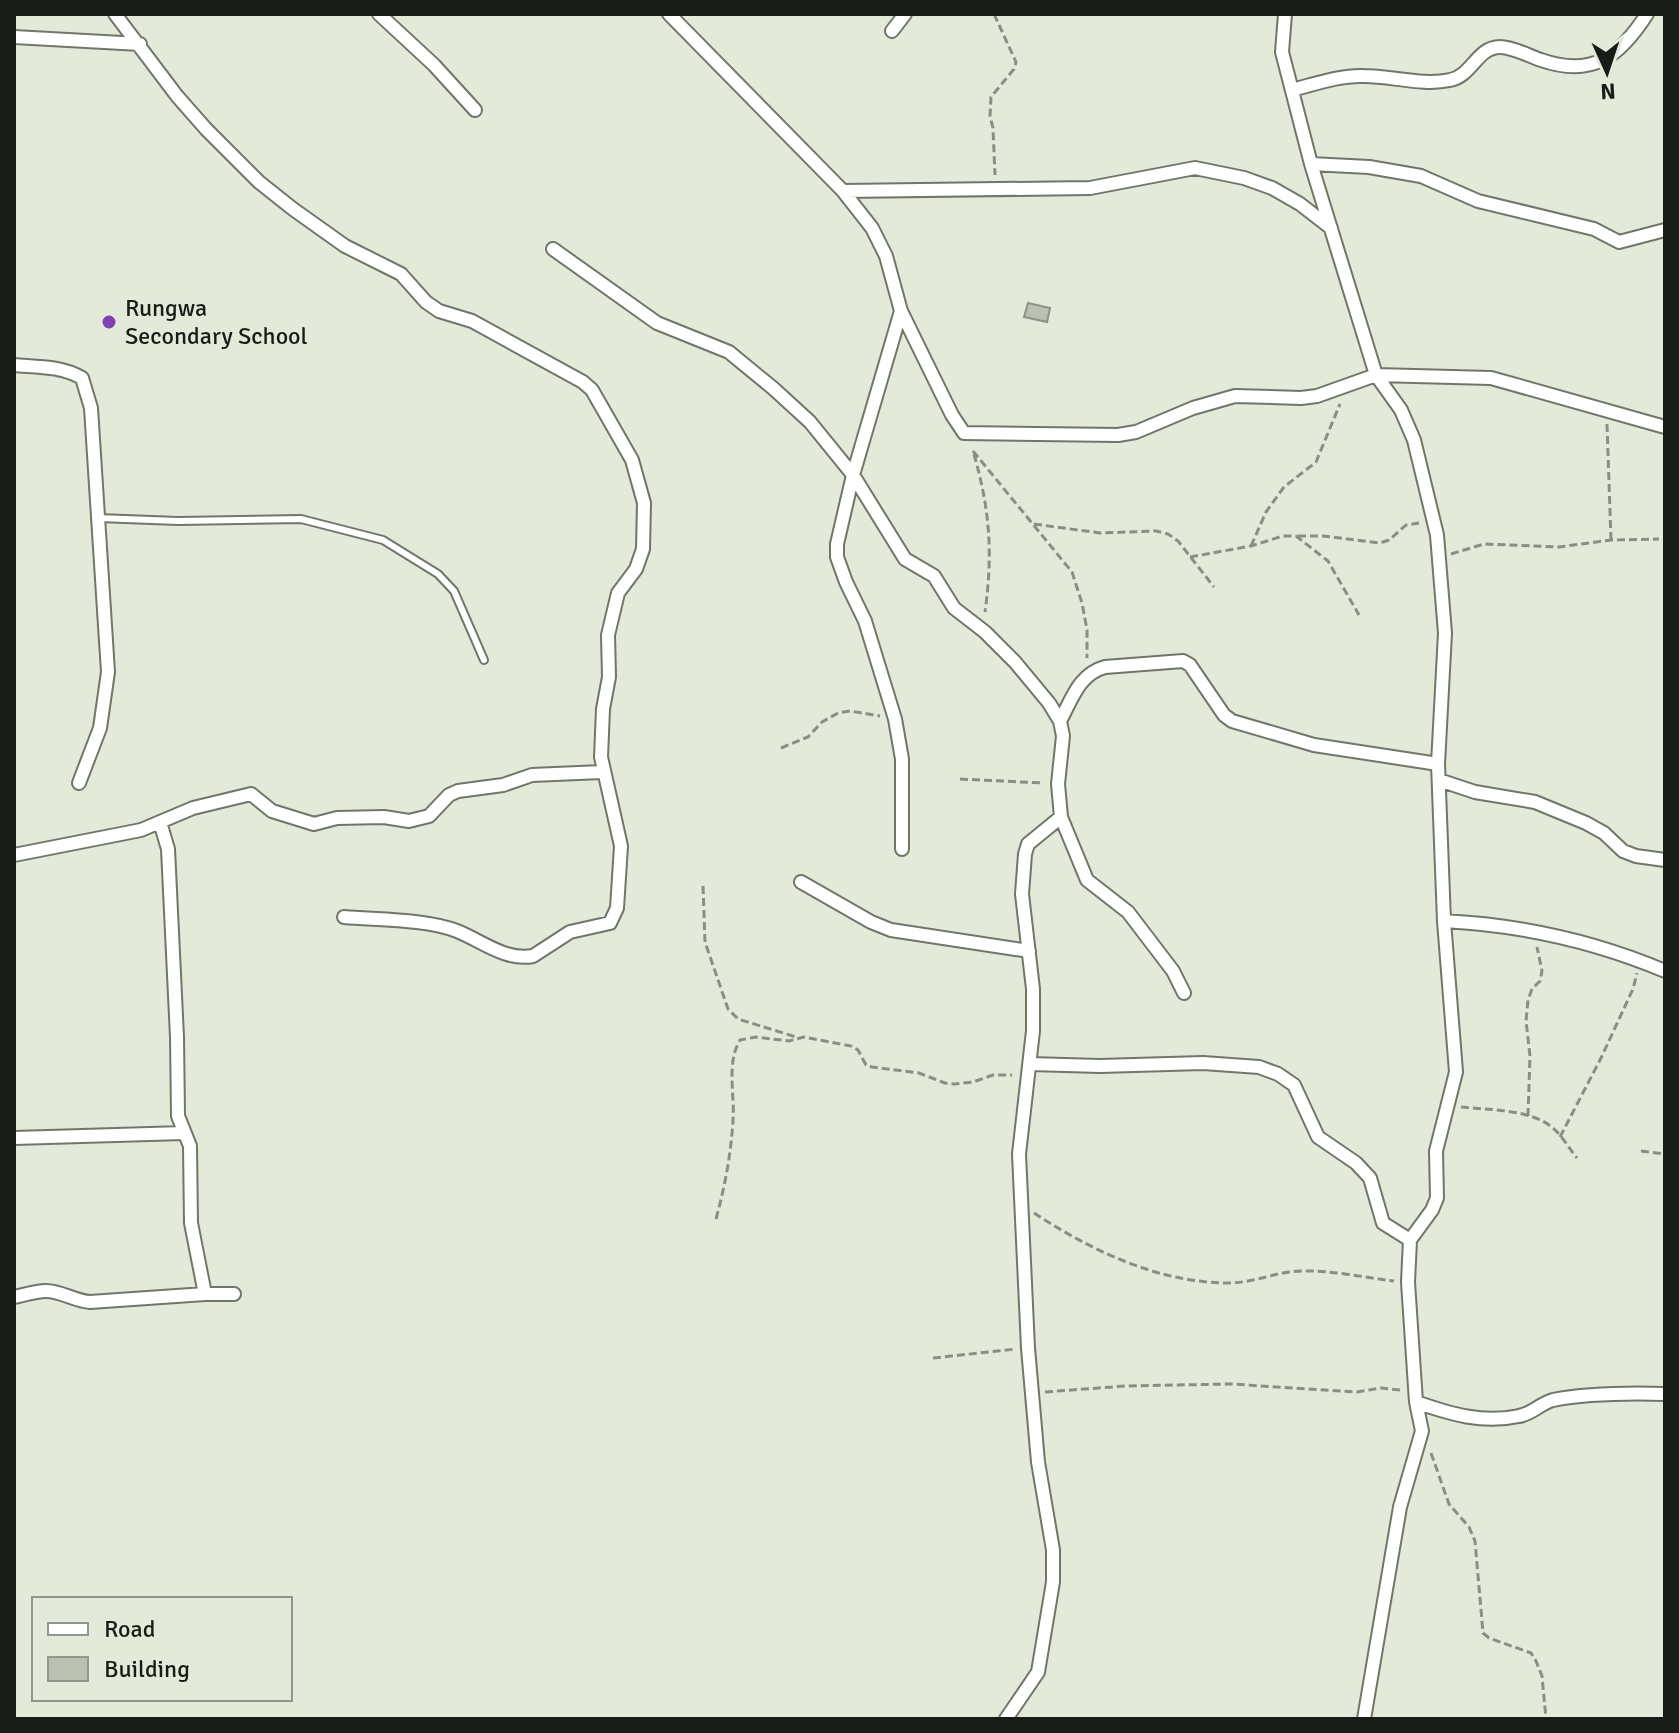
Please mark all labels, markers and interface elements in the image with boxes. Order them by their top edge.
north arrow [1567,32,1647,112]
text: N [1600,78,1616,105]
place label: Rungwa Secondary School [125,293,308,351]
marker: Rungwa Secondary School [100,313,118,331]
legend [32,1597,292,1701]
text: Road [104,1614,155,1644]
text: Building [104,1654,190,1684]

